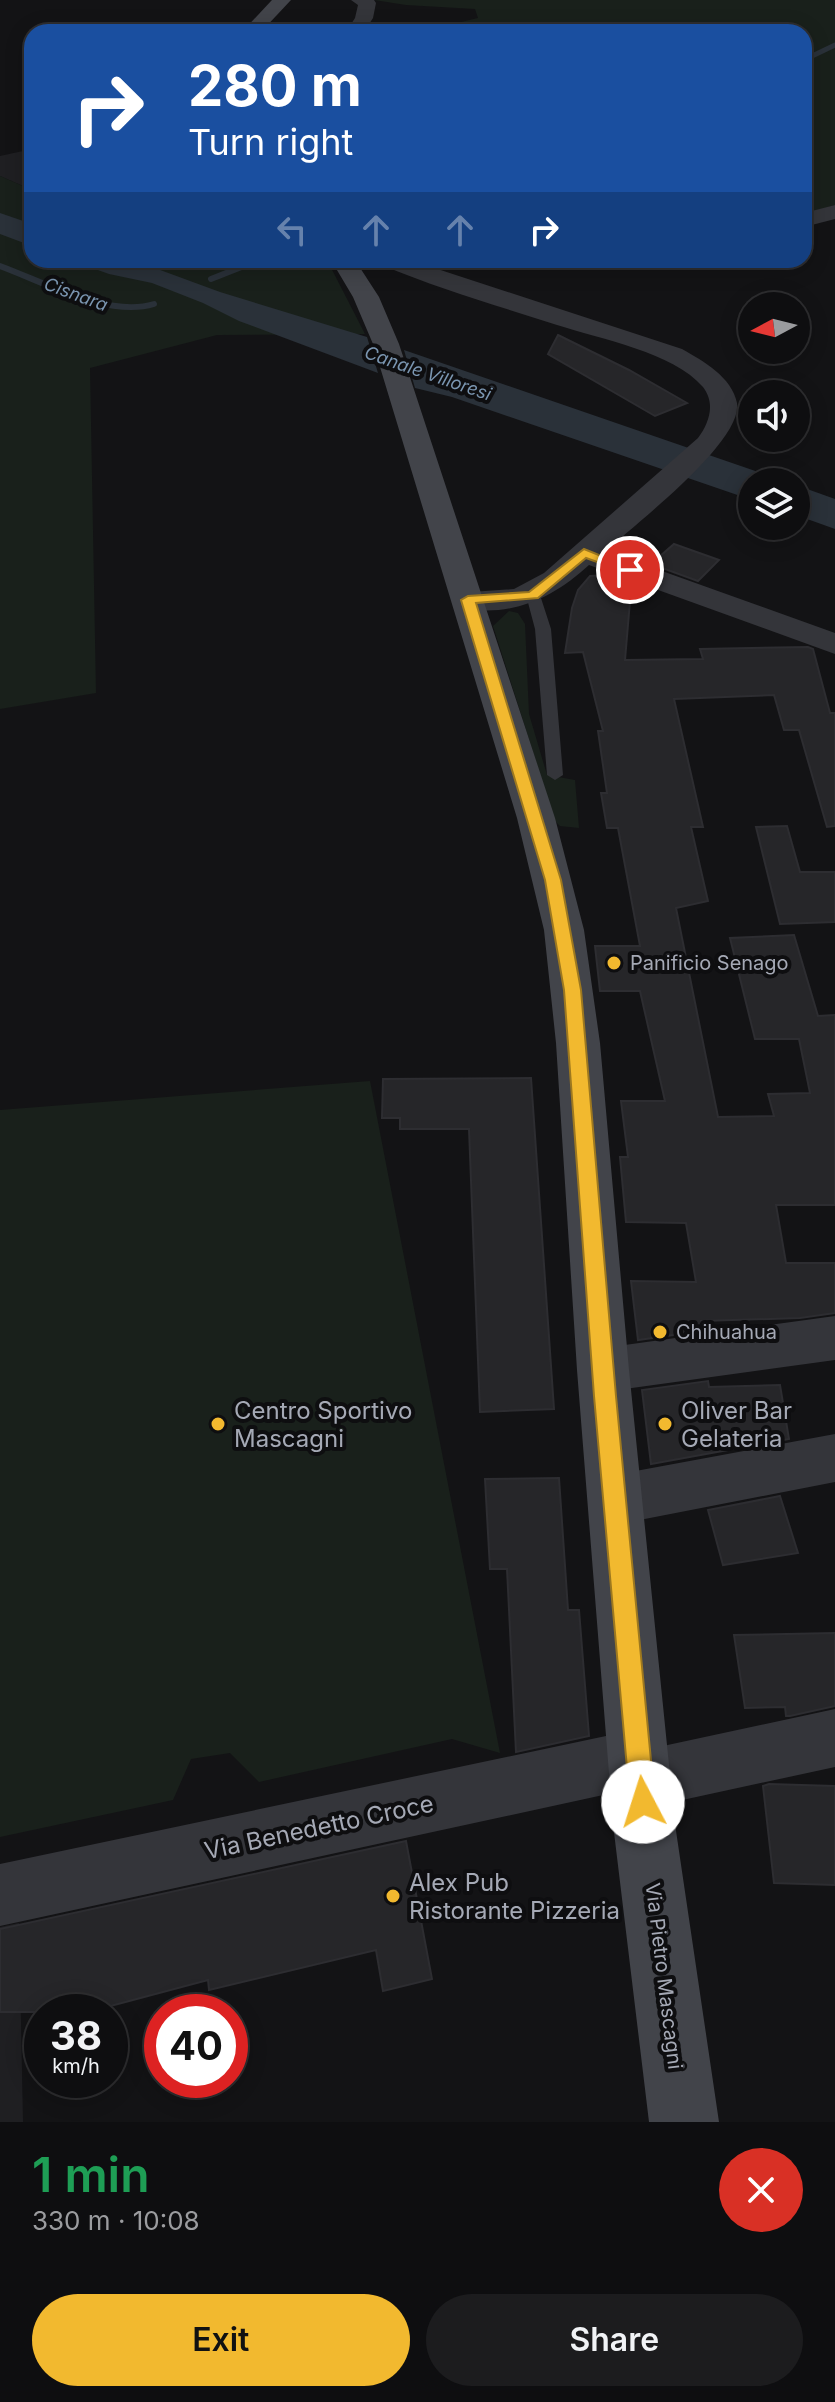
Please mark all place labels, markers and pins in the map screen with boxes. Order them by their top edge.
pin [596,536,664,604]
place label: Panificio Senago [630,951,789,975]
marker: Panificio Senago [605,954,623,972]
place label: Chihuahua [676,1320,777,1344]
marker: Chihuahua [651,1323,669,1341]
place label: Centro Sportivo Mascagni [234,1396,412,1453]
place label: Oliver Bar Gelateria [681,1396,792,1453]
marker: Centro Sportivo Mascagni [209,1415,227,1433]
marker: Oliver Bar Gelateria [656,1415,674,1433]
place label: Alex Pub Ristorante Pizzeria [409,1868,620,1925]
marker: Alex Pub Ristorante Pizzeria [384,1887,402,1905]

